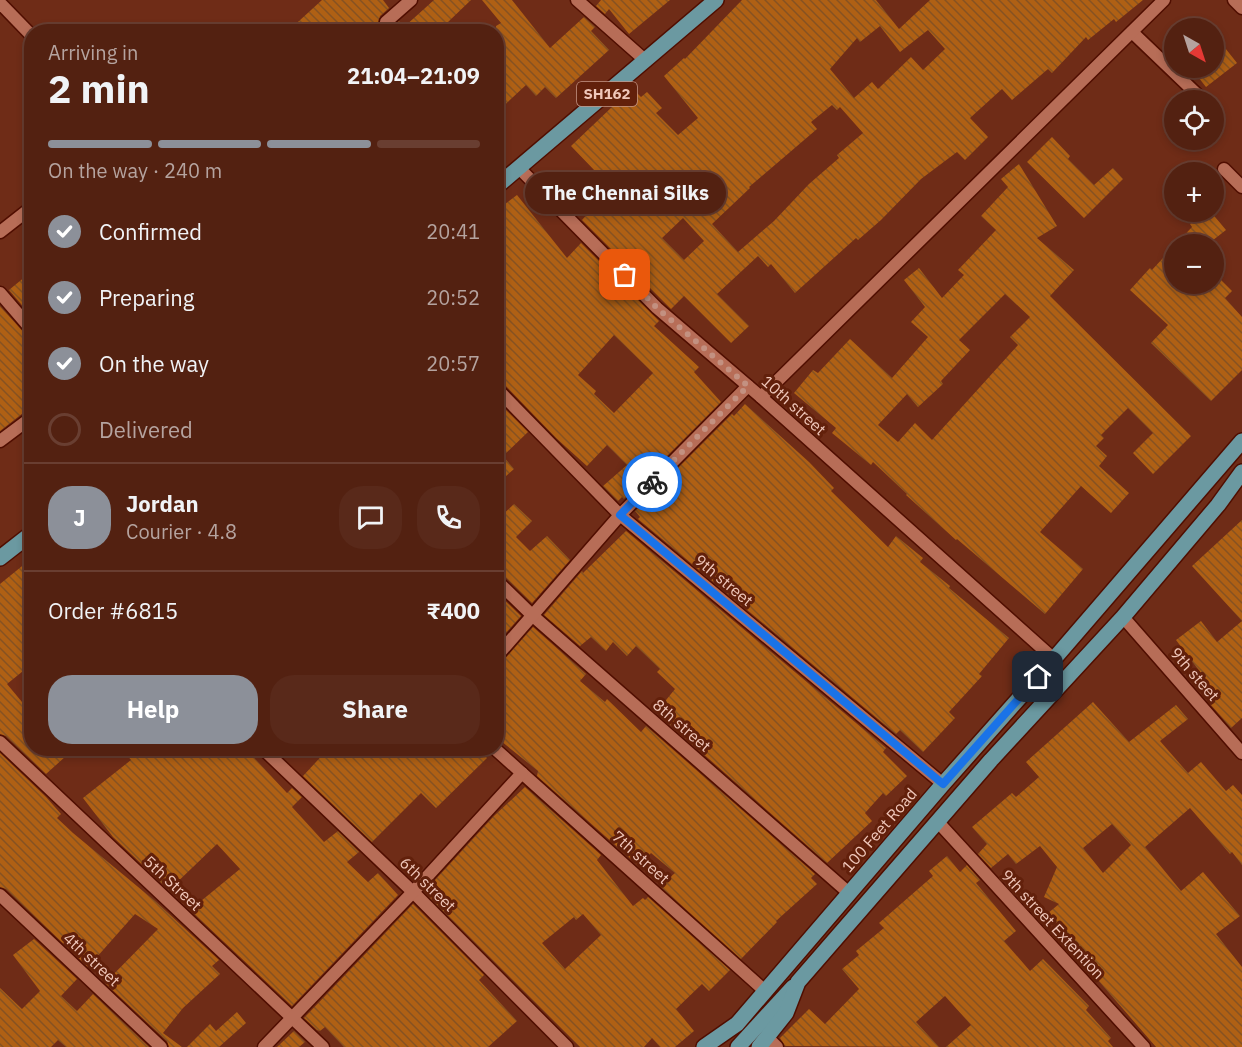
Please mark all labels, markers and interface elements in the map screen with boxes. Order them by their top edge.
north arrow [1164,18,1224,78]
map controls [1164,18,1224,294]
text: Arriving in [48,39,138,66]
text: 21:04–21:09 [347,61,480,90]
text: 2 min [48,63,150,114]
road number: SH162 [577,82,637,106]
button: locate [1164,90,1224,150]
text: On the way · 240 m [48,157,222,184]
button: + [1164,162,1224,222]
callout: The Chennai Silks [524,173,726,215]
text: The Chennai Silks [542,179,709,206]
icon: check [48,215,81,248]
text: Confirmed [99,217,202,246]
text: 20:41 [426,218,480,245]
button: − [1164,234,1224,294]
pin [599,249,650,300]
icon: bag [608,258,641,291]
icon: check [48,281,81,314]
text: Preparing [99,283,194,312]
text: 20:52 [426,284,480,311]
icon: check [48,347,81,380]
text: On the way [99,349,209,378]
text: 20:57 [426,350,480,377]
street label: 10th street [758,371,830,439]
text: Delivered [99,415,193,444]
courier [622,452,682,512]
icon: bike [636,466,669,499]
button: chat [339,486,402,549]
button: phone [417,486,480,549]
text: Jordan [126,489,199,518]
text: J [73,503,86,532]
text: Courier · 4.8 [126,518,237,545]
street label: 9th street [691,550,757,610]
text: Order #6815 [48,596,178,625]
text: ₹400 [427,596,480,625]
street label: 9th steet [1166,643,1224,705]
pin [1012,651,1063,702]
icon: home [1021,660,1054,693]
button: Help [48,675,258,744]
button: Share [270,675,480,744]
street label: 8th street [649,694,715,756]
street label: 100 Feet Road [837,784,921,876]
street label: 7th street [608,826,674,888]
street label: 5th Street [140,851,206,915]
street label: 6th street [396,852,460,916]
street label: 9th street Extention [997,865,1109,983]
street label: 4th street [59,928,125,990]

